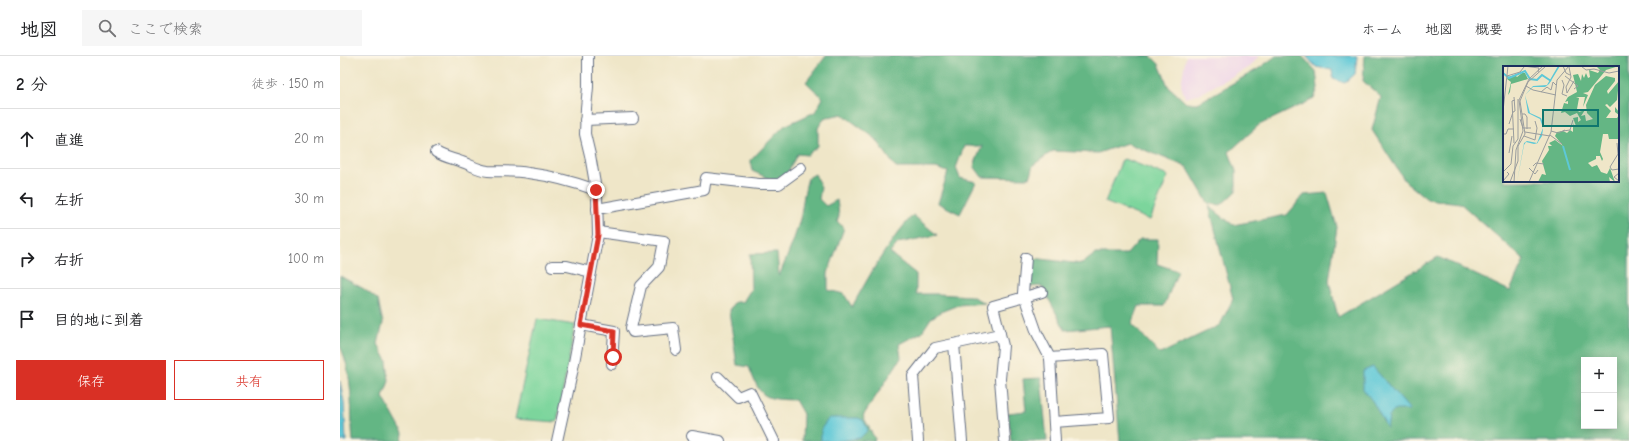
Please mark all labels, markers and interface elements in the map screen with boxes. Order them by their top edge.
search box [82,10,362,46]
icon: search [96,17,118,39]
text: 地図 [20,19,58,41]
text: ここで検索 [128,20,203,38]
text: ホーム [1362,21,1403,38]
text: 地図 [1425,21,1453,38]
text: 概要 [1475,21,1503,38]
text: お問い合わせ [1525,21,1609,38]
inset map [1503,66,1619,182]
text: 2 分 [16,75,48,94]
text: 徒歩 · 150 m [252,76,324,91]
icon: ahead [16,128,38,150]
text: 直進 [54,131,84,149]
text: 20 m [294,131,324,146]
route end [587,181,605,199]
icon: left [16,188,38,210]
text: 左折 [54,191,84,209]
text: 30 m [294,191,324,206]
icon: right [16,248,38,270]
text: 右折 [54,251,84,269]
text: 100 m [288,251,324,266]
icon: arrive [16,308,38,330]
text: 目的地に到着 [54,311,144,329]
route start [604,348,622,366]
map controls [1581,357,1617,429]
button: + [1581,357,1617,393]
button: 保存 [16,360,166,400]
button: 共有 [174,360,324,400]
button: − [1581,393,1617,429]

